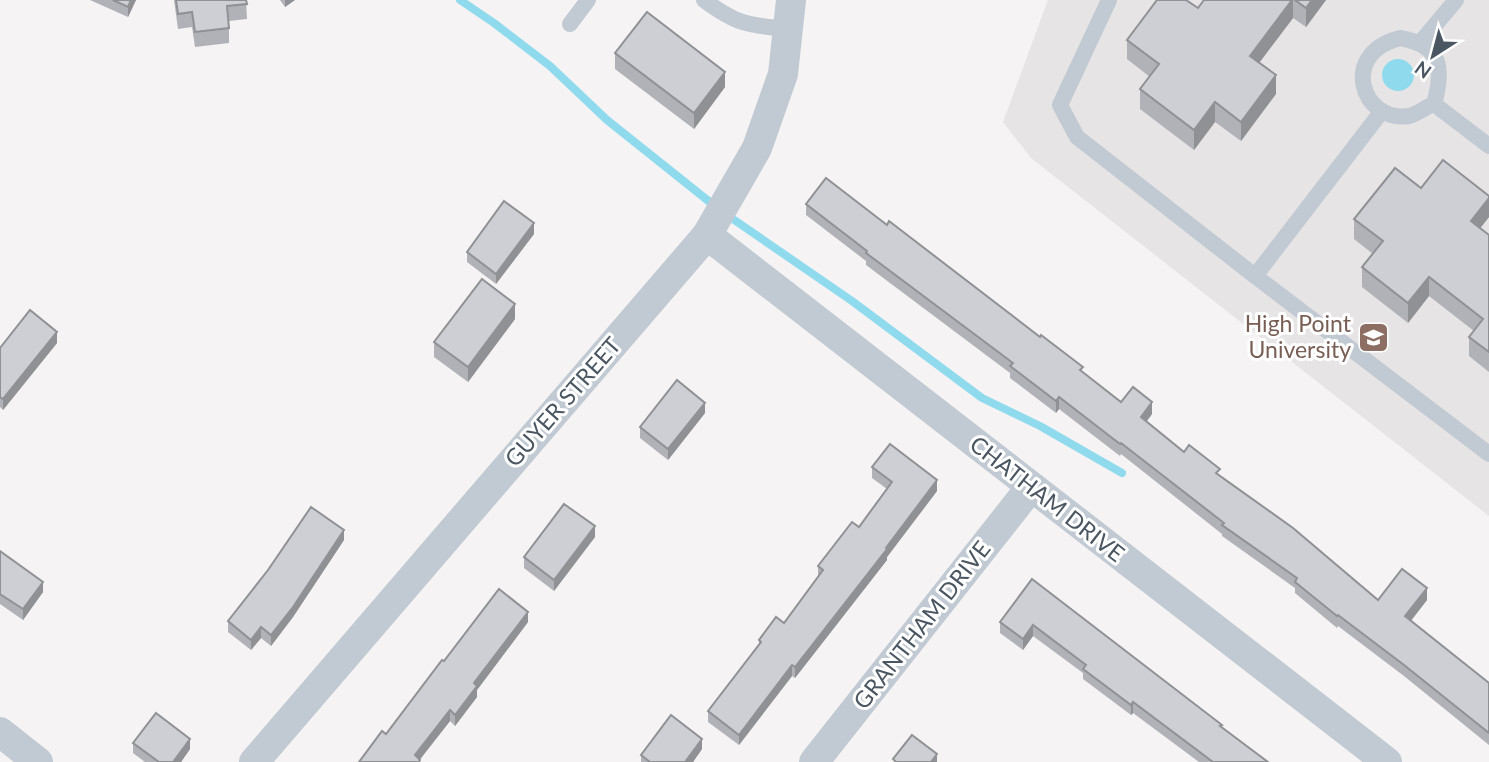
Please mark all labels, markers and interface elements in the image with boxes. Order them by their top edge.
north arrow [1398,21,1468,91]
text: N [1410,57,1435,84]
place label: High Point University [1245,309,1352,363]
school or university icon: High Point University [1357,320,1391,354]
street label: GUYER STREET [498,331,626,472]
street label: CHATHAM DRIVE [965,429,1130,567]
street label: GRANTHAM DRIVE [847,535,996,714]

